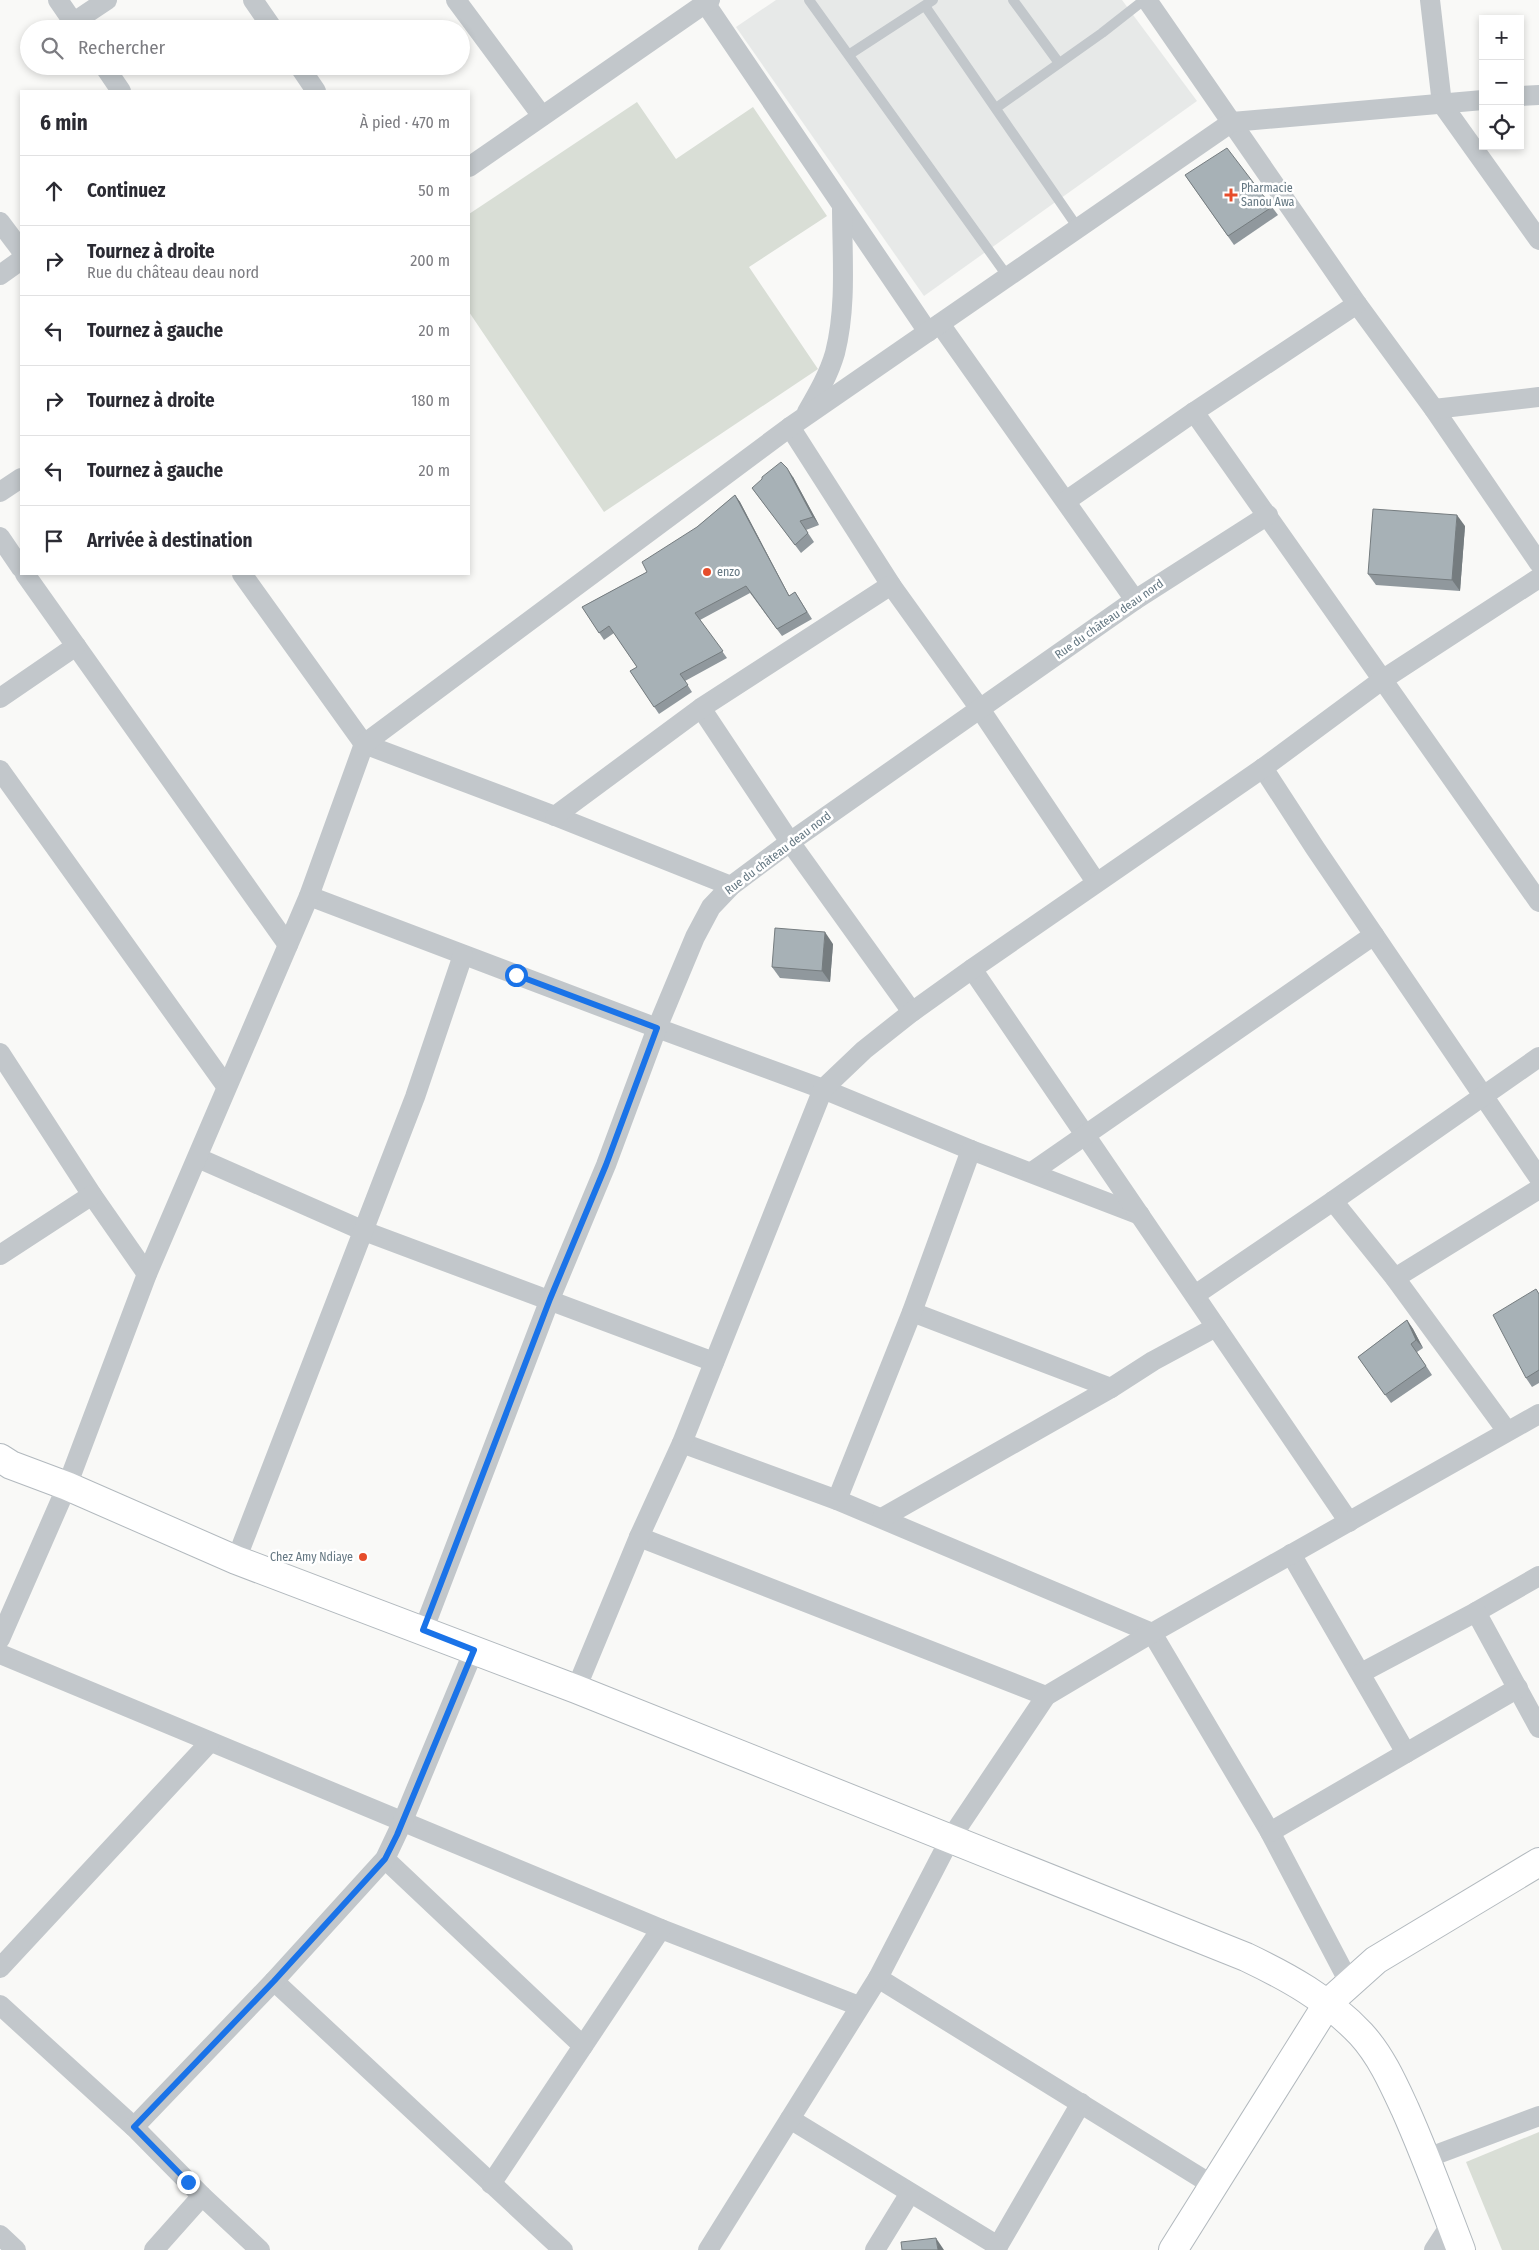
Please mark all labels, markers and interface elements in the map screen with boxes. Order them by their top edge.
map controls [1479,15,1524,150]
button: + [1479,15,1524,60]
search box [20,20,470,75]
icon: search [38,34,66,62]
text: Rechercher [78,36,165,59]
button: − [1479,60,1524,105]
button: locate [1479,105,1524,150]
text: 6 min [40,110,88,136]
text: À pied · 470 m [360,113,450,132]
icon: ahead [40,177,68,205]
text: Continuez [87,179,166,202]
text: 50 m [418,181,450,200]
place label: Pharmacie Sanou Awa [1241,181,1295,209]
marker: Pharmacie Sanou Awa [1225,189,1237,201]
text: Tournez à droite [87,240,215,263]
icon: right [40,247,68,275]
text: 200 m [410,251,450,270]
text: Rue du château deau nord [87,263,259,282]
icon: left [40,317,68,345]
text: Tournez à gauche [87,319,223,342]
text: 20 m [419,321,450,340]
icon: right [40,387,68,415]
text: Tournez à droite [87,389,215,412]
text: 180 m [411,391,450,410]
icon: left [40,457,68,485]
text: Tournez à gauche [87,459,223,482]
text: 20 m [419,461,450,480]
icon: arrive [40,527,68,555]
text: Arrivée à destination [87,529,253,552]
place label: enzo [717,565,740,579]
marker: enzo [701,566,713,578]
street label: Rue du château deau nord [1052,576,1166,662]
street label: Rue du château deau nord [722,809,834,897]
route start [505,964,528,987]
place label: Chez Amy Ndiaye [270,1550,353,1564]
marker: Chez Amy Ndiaye [357,1551,369,1563]
route end [177,2171,200,2194]

